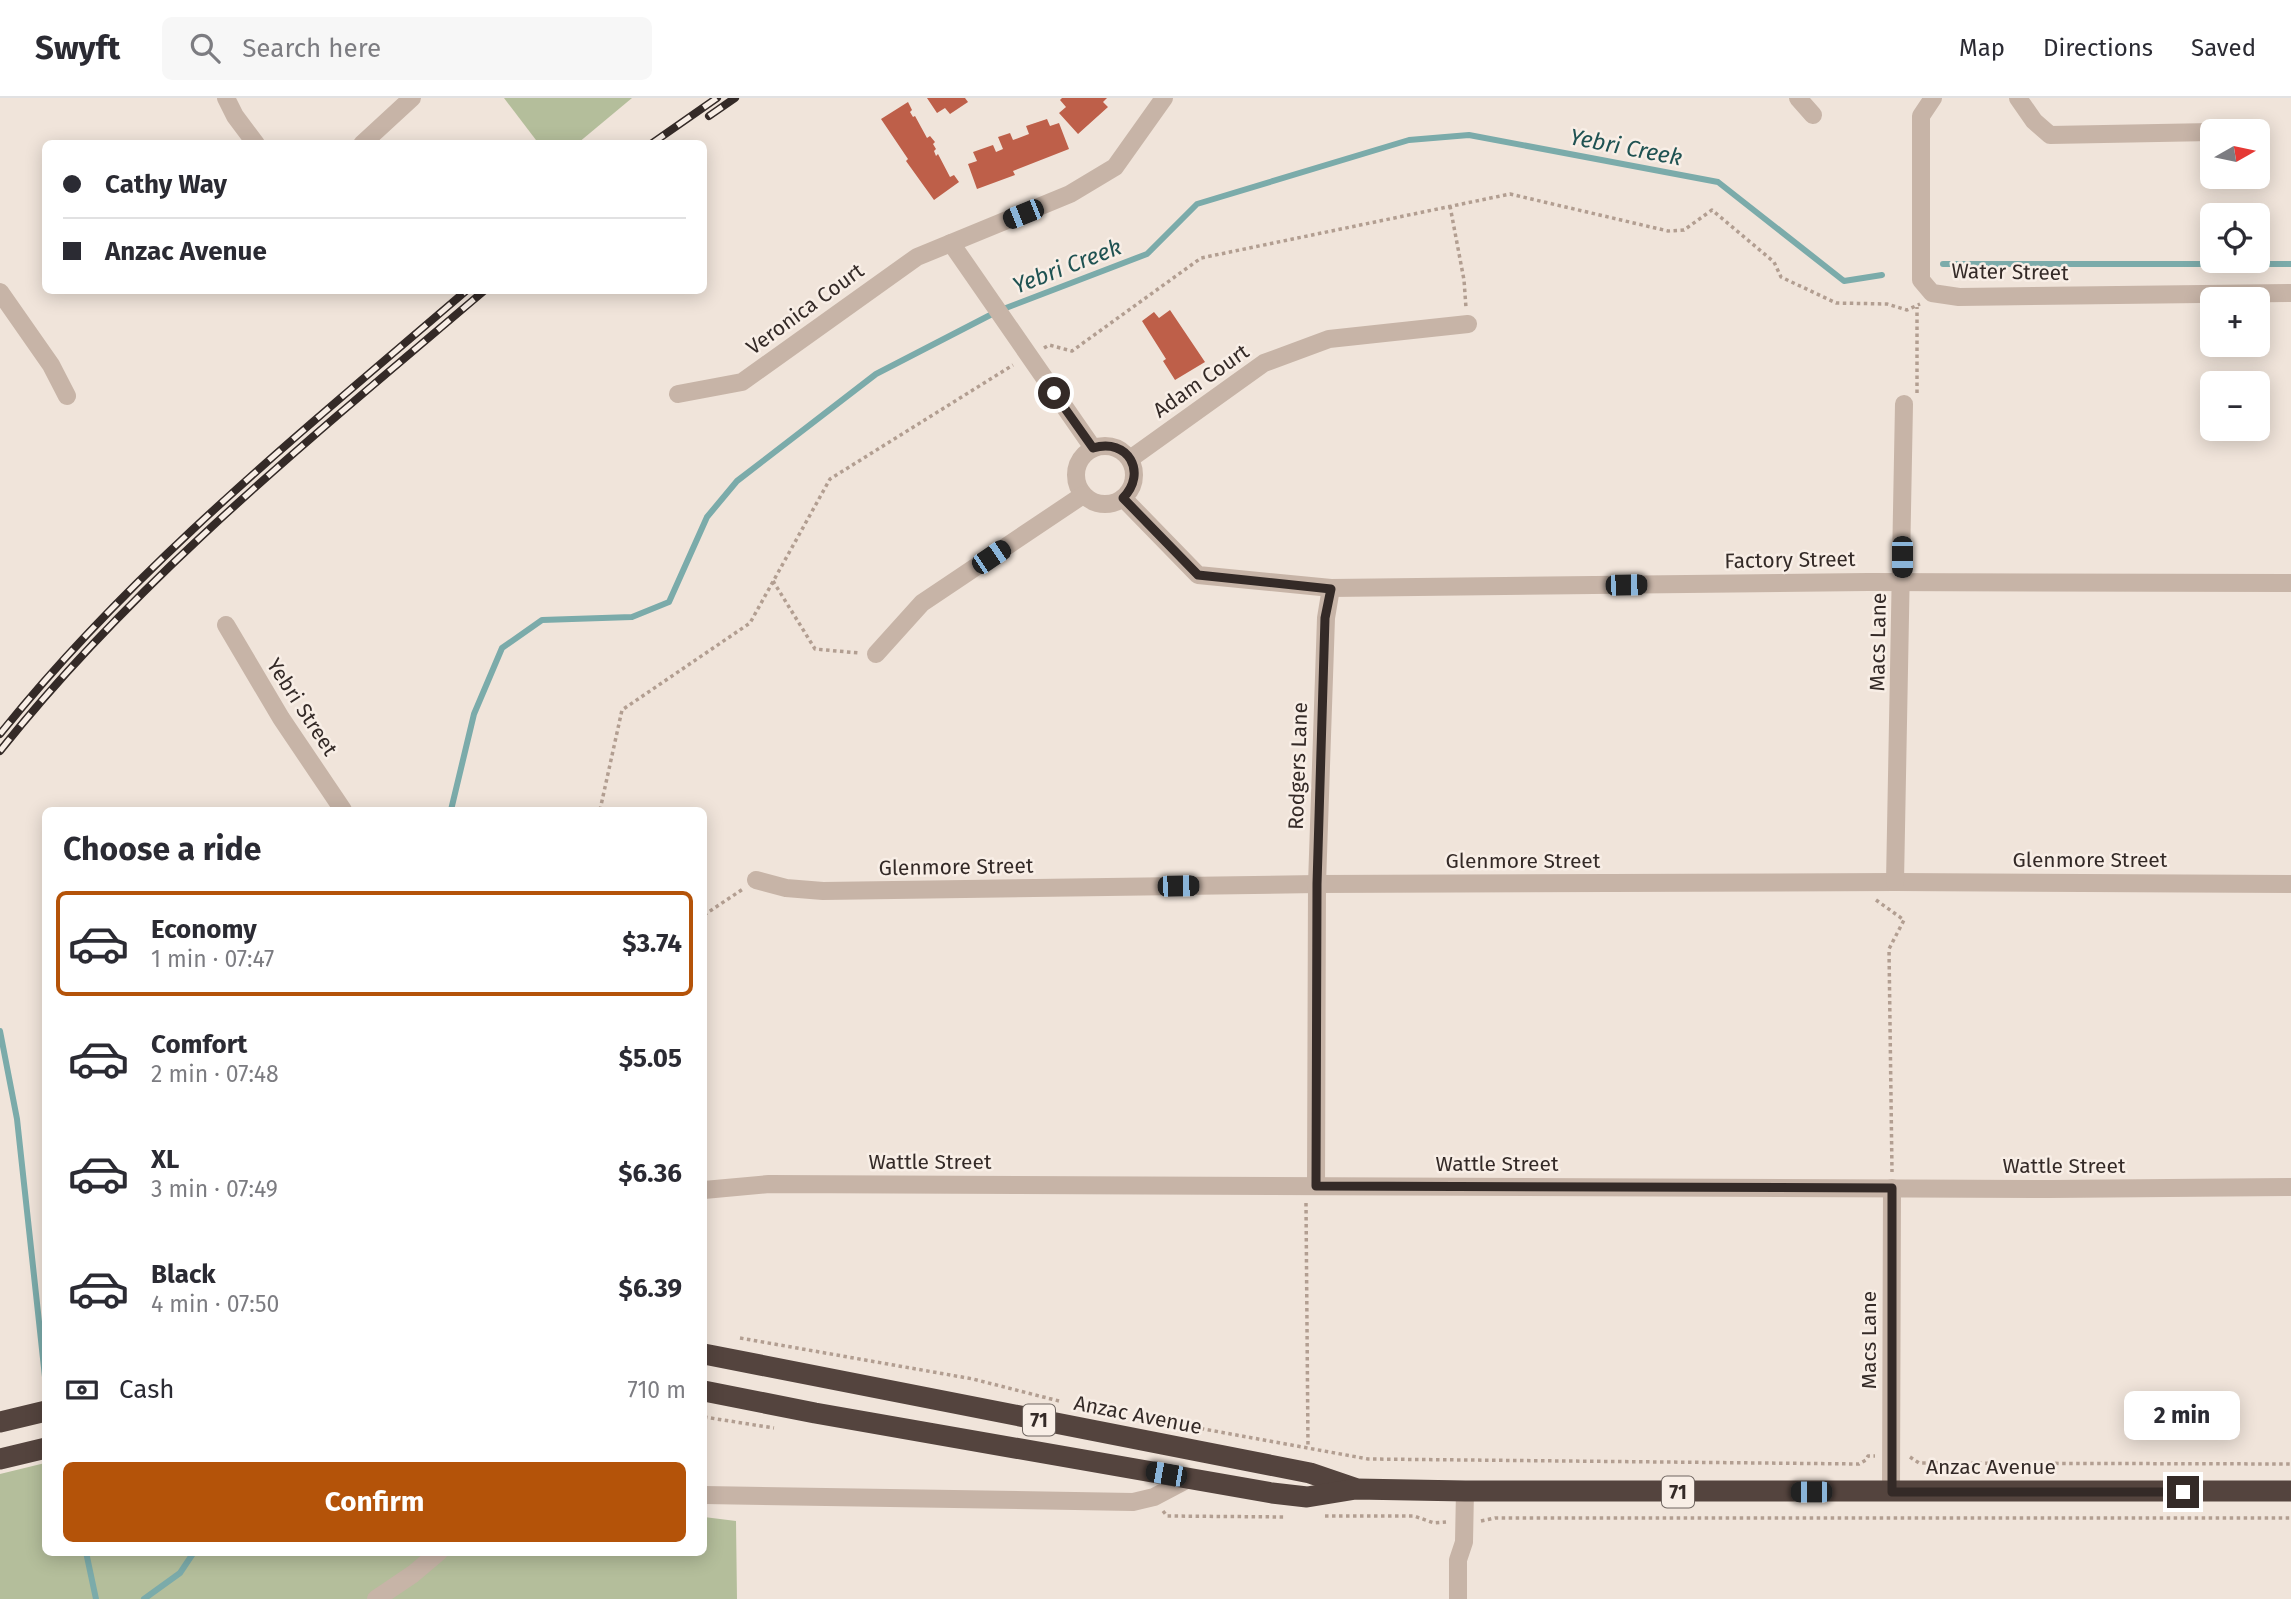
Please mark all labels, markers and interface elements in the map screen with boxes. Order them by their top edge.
search box [162,17,652,80]
text: Swyft [35,28,120,68]
icon: search [186,29,224,67]
text: Search here [242,33,381,64]
text: Map [1959,34,2005,62]
text: Directions [2043,34,2153,62]
text: Saved [2191,34,2256,62]
north arrow [2200,119,2270,189]
map controls [2200,119,2270,441]
water label: Yebri Creek [1567,122,1685,172]
text: Cathy Way [105,169,227,200]
car [1000,196,1047,232]
button: locate [2200,203,2270,273]
water label: Yebri Creek [1009,232,1125,300]
text: Anzac Avenue [105,236,267,267]
street label: Veronica Court [741,257,869,360]
street label: Water Street [1951,258,2069,286]
button: + [2200,287,2270,357]
street label: Adam Court [1148,338,1254,424]
button: − [2200,371,2270,441]
route start [1038,377,1070,409]
car [1892,536,1913,578]
car [968,537,1015,577]
street label: Factory Street [1724,546,1856,574]
car [1605,574,1648,596]
street label: Macs Lane [1864,592,1892,692]
street label: Yebri Street [261,653,343,761]
street label: Rodgers Lane [1283,702,1313,830]
text: Choose a ride [63,830,261,868]
street label: Glenmore Street [2013,847,2168,873]
street label: Glenmore Street [1446,848,1601,874]
street label: Glenmore Street [878,853,1034,881]
car [1157,875,1200,897]
icon: car [67,912,130,975]
text: Economy [151,914,257,945]
text: $3.74 [622,928,682,959]
text: 1 min · 07:47 [151,945,274,973]
icon: car [67,1027,130,1090]
text: Comfort [151,1029,247,1060]
text: $5.05 [619,1043,682,1074]
text: 2 min · 07:48 [151,1060,279,1088]
icon: car [67,1142,130,1205]
text: XL [151,1144,179,1175]
street label: Wattle Street [868,1149,992,1175]
street label: Wattle Street [1435,1151,1559,1177]
street label: Wattle Street [2002,1153,2126,1179]
text: $6.36 [618,1158,682,1189]
text: 3 min · 07:49 [151,1175,278,1203]
icon: car [67,1257,130,1320]
text: Black [151,1259,216,1290]
text: $6.39 [619,1273,682,1304]
text: 4 min · 07:50 [151,1290,279,1318]
street label: Macs Lane [1856,1291,1882,1389]
icon: cash [63,1371,101,1409]
text: Cash [119,1374,175,1405]
text: 710 m [628,1376,686,1404]
street label: Anzac Avenue [1072,1390,1204,1440]
callout: 2 min [2125,1390,2241,1440]
text: 2 min [2154,1401,2210,1429]
road number: 71 [1023,1404,1055,1436]
street label: Anzac Avenue [1926,1454,2056,1480]
car [1144,1460,1189,1488]
button: Confirm [63,1462,686,1542]
road number: 71 [1662,1476,1694,1508]
route end [2167,1476,2199,1508]
car [1791,1482,1833,1503]

